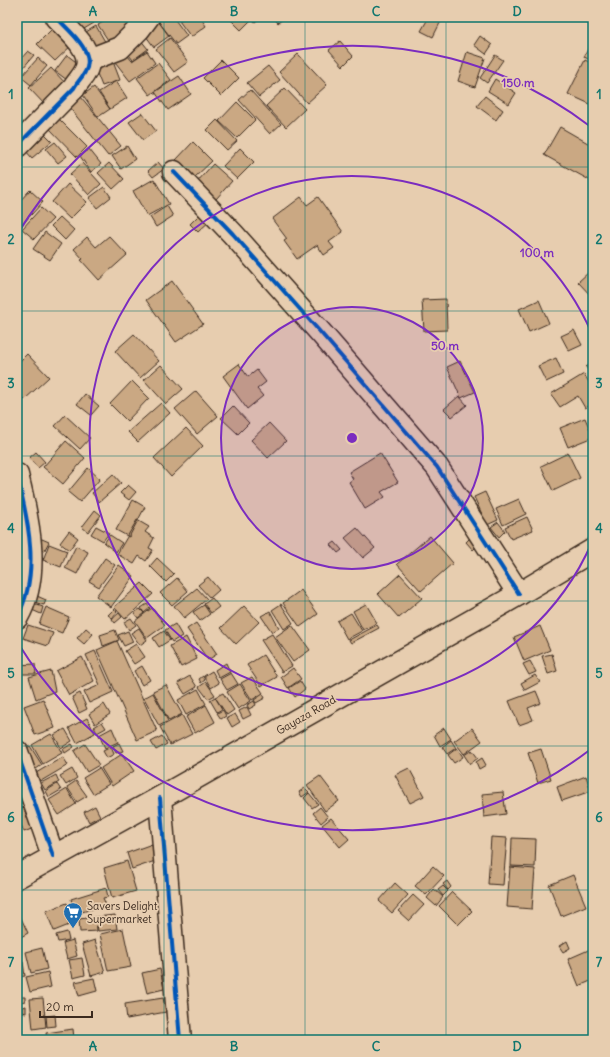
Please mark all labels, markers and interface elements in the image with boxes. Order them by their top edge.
text: A [89,3,98,20]
text: B [230,3,239,20]
text: C [372,3,381,20]
text: D [512,3,522,20]
text: 150 m [502,75,535,90]
text: 1 [8,86,14,103]
text: 1 [596,86,602,103]
text: 2 [7,231,15,248]
text: 2 [595,231,603,248]
text: 100 m [520,245,554,260]
text: 50 m [431,338,460,353]
text: 3 [7,375,15,392]
text: 3 [595,375,603,392]
centre of rings [345,431,359,445]
text: 4 [7,520,15,537]
text: 4 [595,520,603,537]
text: 5 [7,665,15,682]
text: 5 [595,665,603,682]
street label: Gayaza Road [274,692,339,738]
text: 6 [7,809,15,826]
text: 6 [595,809,603,826]
place label: Savers Delight Supermarket [87,899,158,926]
supermarket icon: Savers Delight Supermarket [62,901,84,929]
text: 7 [8,954,15,971]
text: 7 [596,954,603,971]
scale bar [40,993,92,1019]
text: 20 m [46,999,74,1014]
text: A [89,1038,98,1055]
text: B [230,1038,239,1055]
text: C [372,1038,381,1055]
text: D [512,1038,522,1055]

